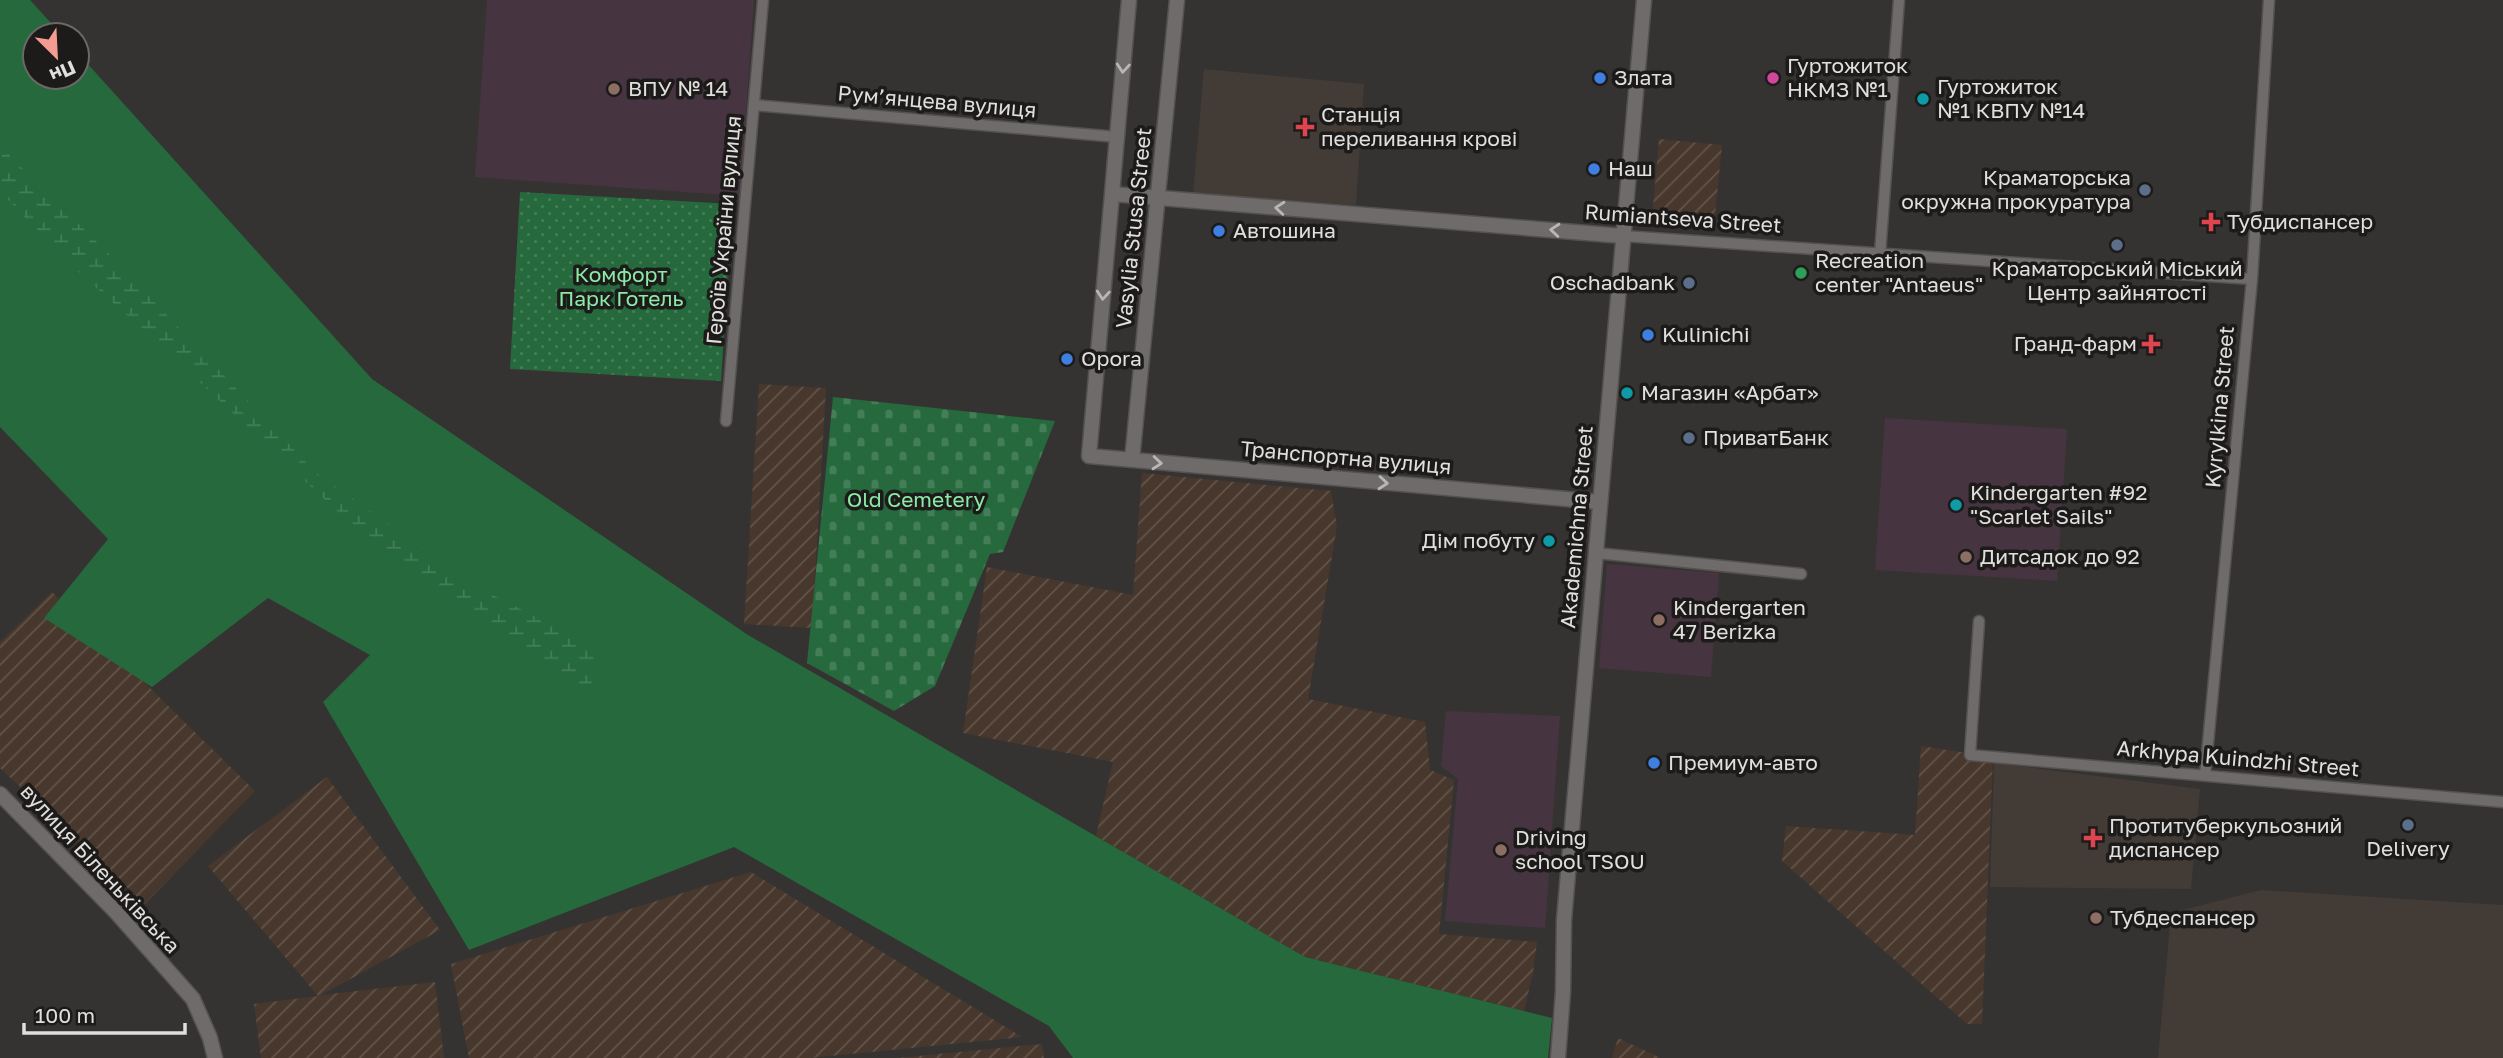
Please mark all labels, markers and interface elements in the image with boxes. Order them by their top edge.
north arrow [21,21,91,91]
place label: Гуртожиток НКМЗ №1 [1787,52,1908,102]
text: Пн [47,56,80,88]
one-way arrow [1116,63,1131,74]
place label: Злата [1614,64,1673,90]
marker: Злата [1592,70,1608,86]
marker: Гуртожиток НКМЗ №1 [1765,70,1781,86]
place label: Гуртожиток №1 КВПУ №14 [1937,73,2085,123]
place label: ВПУ № 14 [628,75,728,101]
street label: Рум’янцева вулиця [837,79,1038,123]
marker: ВПУ № 14 [606,81,622,97]
marker: Гуртожиток №1 КВПУ №14 [1915,91,1931,107]
place label: Станція переливання крові [1321,101,1517,151]
street label: Героїв України вулиця [700,114,746,345]
marker: Станція переливання крові [1295,117,1315,137]
street label: Vasylia Stusa Street [1110,126,1156,329]
place label: Наш [1608,155,1653,181]
marker: Наш [1586,161,1602,177]
place label: Краматорська окружна прокуратура [1901,164,2131,214]
marker: Краматорська окружна прокуратура [2137,182,2153,198]
street label: Rumiantseva Street [1584,198,1782,238]
one-way arrow [1274,201,1285,216]
place label: Тубдиспансер [2227,208,2373,234]
marker: Тубдиспансер [2201,212,2221,232]
place label: Автошина [1233,217,1336,243]
marker: Автошина [1211,223,1227,239]
one-way arrow [1549,223,1560,238]
marker: Краматорський Міський Центр зайнятості [2109,237,2125,253]
place label: Recreation center "Antaeus" [1815,247,1983,297]
place label: Краматорський Міський Центр зайнятості [1991,255,2243,305]
park label: Комфорт Парк Готель [558,261,684,311]
marker: Recreation center "Antaeus" [1793,265,1809,281]
place label: Oschadbank [1550,269,1675,295]
marker: Oschadbank [1681,275,1697,291]
one-way arrow [1096,289,1111,300]
place label: Kulinichi [1662,321,1750,347]
street label: Kyrylkina Street [2199,325,2239,489]
marker: Kulinichi [1640,327,1656,343]
place label: Гранд-фарм [2014,330,2137,356]
marker: Гранд-фарм [2143,336,2159,352]
place label: Opora [1081,345,1142,371]
marker: Opora [1059,351,1075,367]
place label: Магазин «Арбат» [1641,379,1818,405]
marker: Магазин «Арбат» [1619,385,1635,401]
street label: Akademichna Street [1554,424,1598,629]
place label: ПриватБанк [1703,424,1829,450]
marker: ПриватБанк [1681,430,1697,446]
street label: Транспортна вулиця [1240,435,1453,479]
one-way arrow [1151,455,1163,470]
one-way arrow [1378,475,1389,490]
place label: Kindergarten #92 "Scarlet Sails" [1970,479,2147,529]
park label: Old Cemetery [847,486,986,512]
marker: Kindergarten #92 "Scarlet Sails" [1948,497,1964,513]
place label: Дім побуту [1422,527,1535,553]
marker: Дім побуту [1541,533,1557,549]
place label: Дитсадок до 92 [1980,543,2140,569]
marker: Дитсадок до 92 [1958,549,1974,565]
place label: Kindergarten 47 Berizka [1673,594,1806,644]
marker: Kindergarten 47 Berizka [1651,612,1667,628]
street label: Arkhypa Kuindzhi Street [2116,734,2360,782]
place label: Премиум-авто [1668,749,1818,775]
marker: Премиум-авто [1646,755,1662,771]
street label: вулиця Біленьківська [16,778,186,958]
place label: Протитуберкульозний диспансер [2109,812,2342,862]
marker: Delivery [2400,817,2416,833]
place label: Driving school TSOU [1515,824,1645,874]
marker: Протитуберкульозний диспансер [2083,828,2103,848]
place label: Delivery [2366,835,2450,861]
marker: Driving school TSOU [1493,842,1509,858]
place label: Тубдеспансер [2110,904,2256,930]
marker: Тубдеспансер [2088,910,2104,926]
scale bar [24,992,186,1036]
text: 100 m [35,1002,95,1028]

